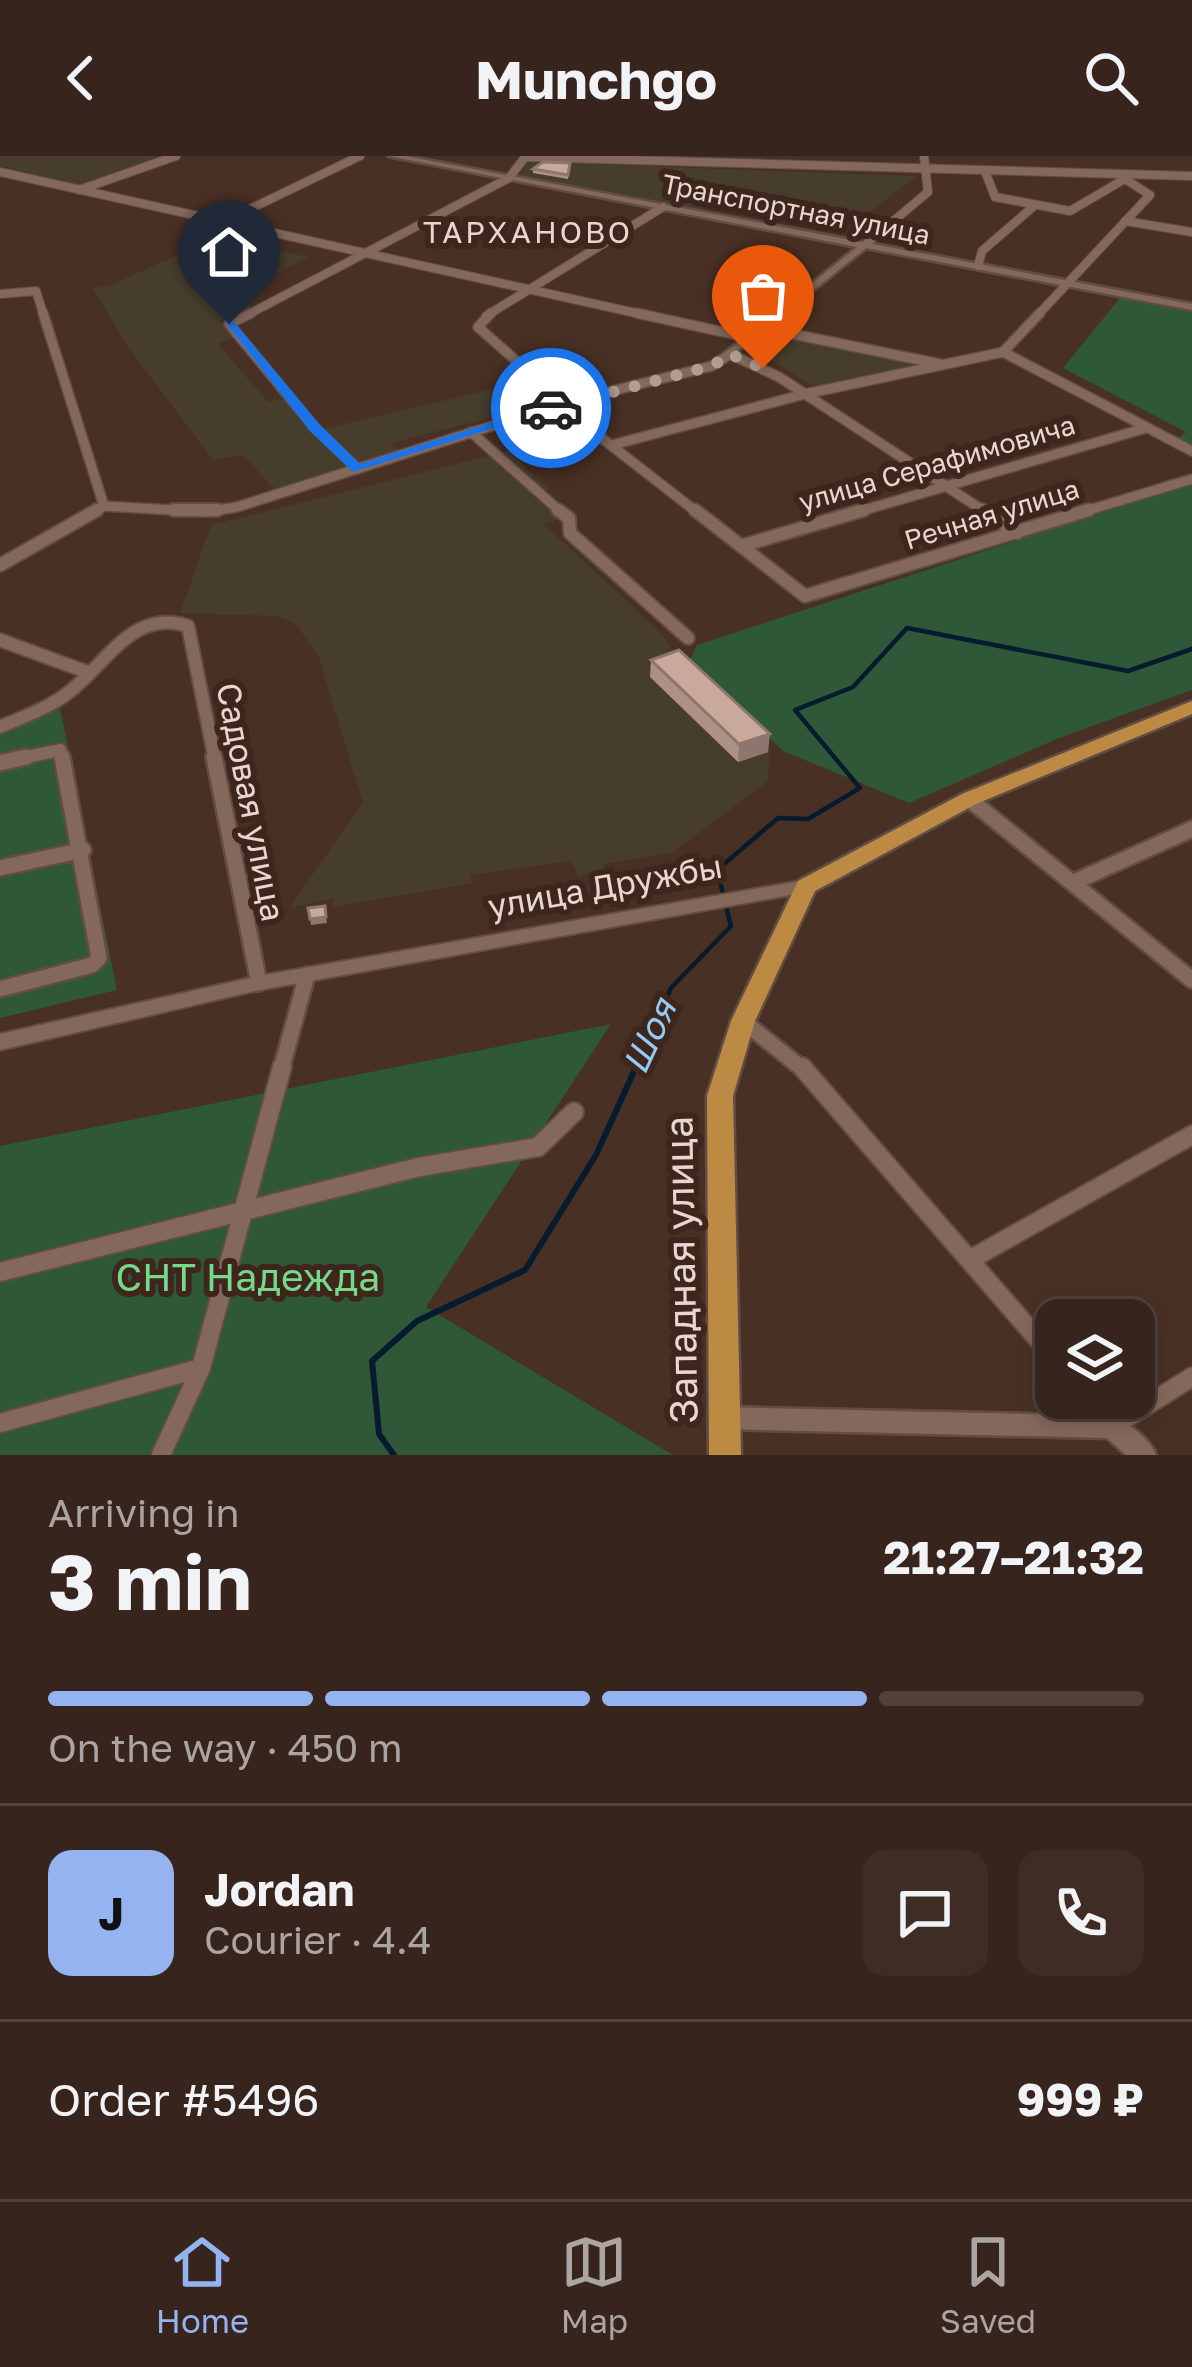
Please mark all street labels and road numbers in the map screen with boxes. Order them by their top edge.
street label: Транспортная улица [659,167,933,251]
street label: улица Серафимовича [795,408,1078,518]
street label: Речная улица [900,472,1083,556]
street label: Садовая улица [209,679,294,924]
street label: улица Дружбы [485,846,725,925]
street label: Западная улица [654,1116,707,1424]

